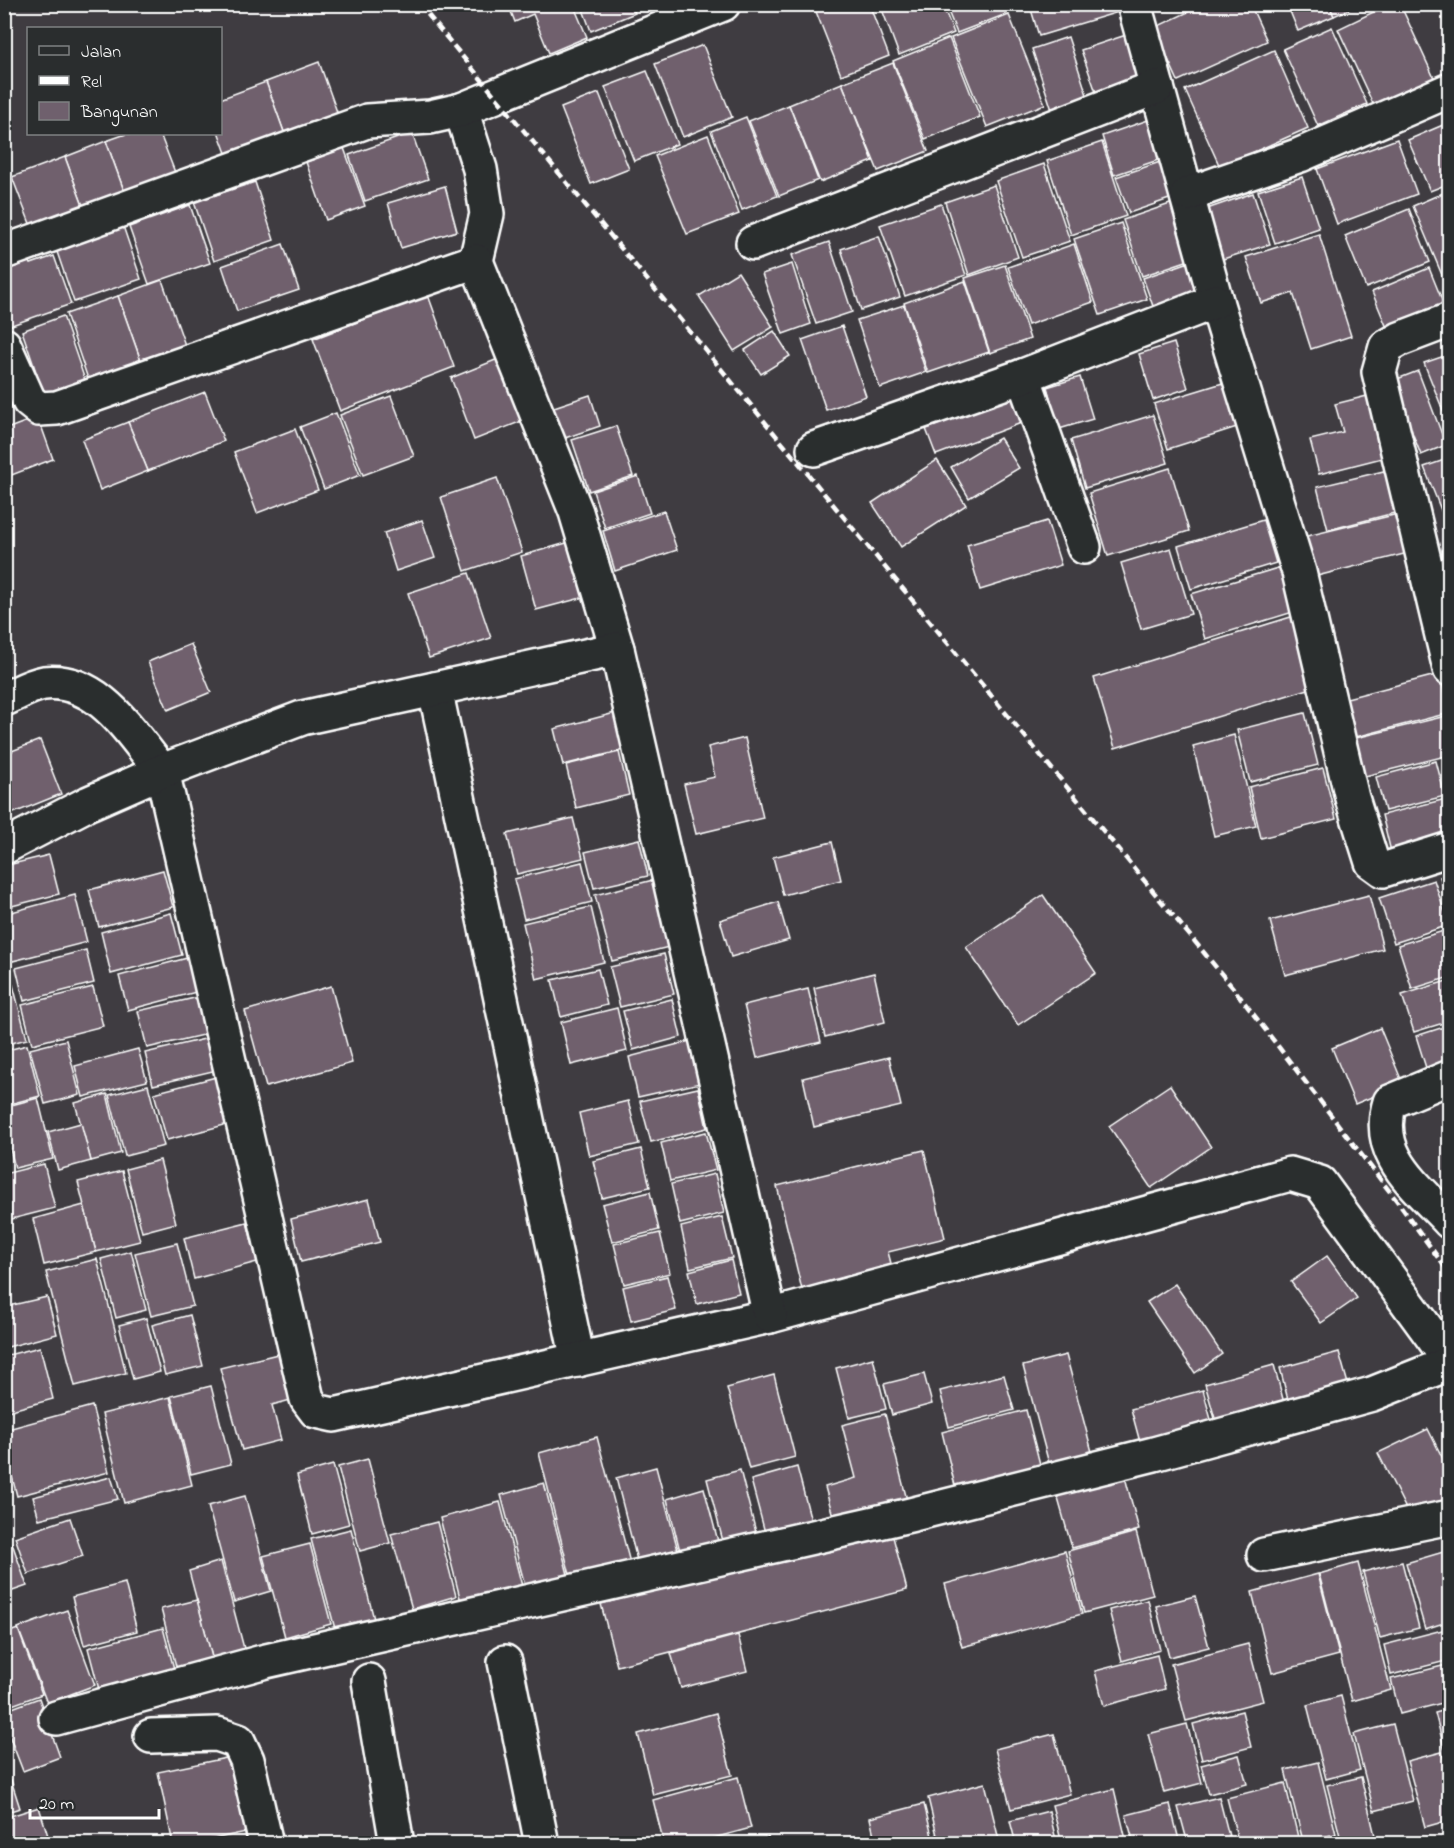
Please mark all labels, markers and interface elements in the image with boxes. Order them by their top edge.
legend [27,27,222,135]
text: Jalan [81,40,121,66]
text: Rel [81,70,102,96]
text: Bangunan [80,100,158,127]
scale bar [30,1782,159,1820]
text: 20 m [39,1792,74,1818]

